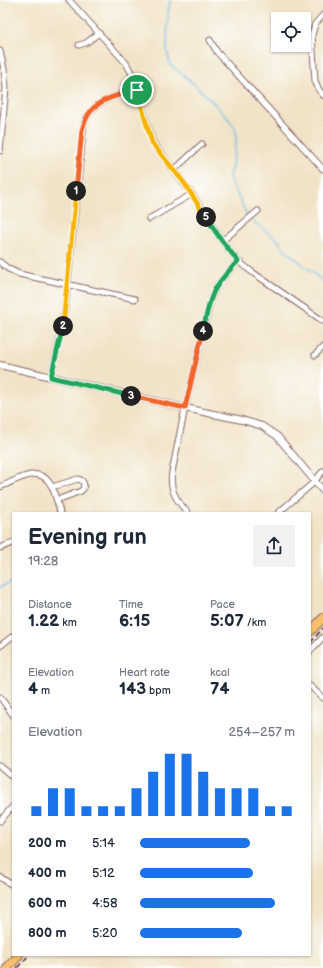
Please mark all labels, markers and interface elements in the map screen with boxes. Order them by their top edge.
map controls [271,12,311,52]
button: locate [271,12,311,52]
pin [120,73,154,107]
icon: arrive [126,79,148,101]
pin: 1 [66,181,86,201]
text: 1 [74,184,78,197]
pin: 5 [196,207,216,227]
text: 5 [203,210,209,223]
pin: 2 [53,316,73,336]
text: 2 [60,319,66,332]
pin: 4 [193,321,213,341]
text: 4 [200,324,206,337]
pin: 3 [121,386,141,406]
text: 3 [128,389,134,402]
text: Evening run [28,524,147,551]
button: share [253,525,295,567]
text: 19:28 [28,553,58,569]
text: Distance [28,598,72,611]
text: Time [119,598,143,611]
text: Pace [210,598,235,611]
text: 1.22 [28,611,59,631]
text: 6:15 [119,611,150,631]
text: 5:07 [210,611,244,631]
text: km [59,616,77,629]
text: /km [244,616,266,629]
text: Elevation [28,666,74,679]
text: Heart rate [119,666,170,679]
text: kcal [210,666,230,679]
text: 4 [28,679,38,699]
text: 143 [119,679,146,699]
text: 74 [210,679,229,699]
text: m [38,684,50,697]
text: bpm [146,684,171,697]
text: Elevation [28,724,82,740]
text: 254–257 m [228,724,295,740]
text: 200 m [28,835,66,851]
text: 5:14 [92,835,115,851]
text: 400 m [28,865,66,881]
text: 5:12 [92,865,115,881]
text: 600 m [28,895,67,911]
text: 4:58 [92,895,118,911]
text: 800 m [28,925,67,941]
text: 5:20 [92,925,117,941]

